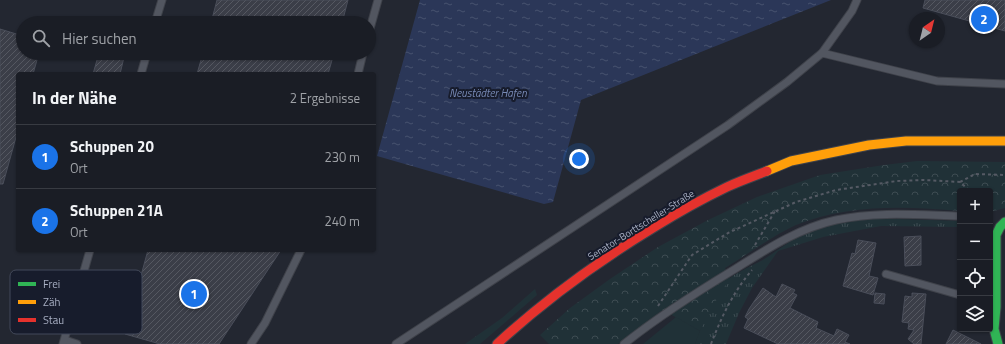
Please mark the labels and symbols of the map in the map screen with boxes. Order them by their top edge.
pin: 2 [971,4,997,34]
north arrow [909,12,945,48]
water label: Neustädter Hafen [449,85,527,101]
your location [569,149,589,169]
street label: Senator-Borttscheller-Straße [585,186,697,264]
legend [10,270,142,334]
text: Frei [43,276,60,292]
pin: 1 [181,279,207,309]
text: Zäh [43,294,60,310]
text: Stau [43,312,64,328]

